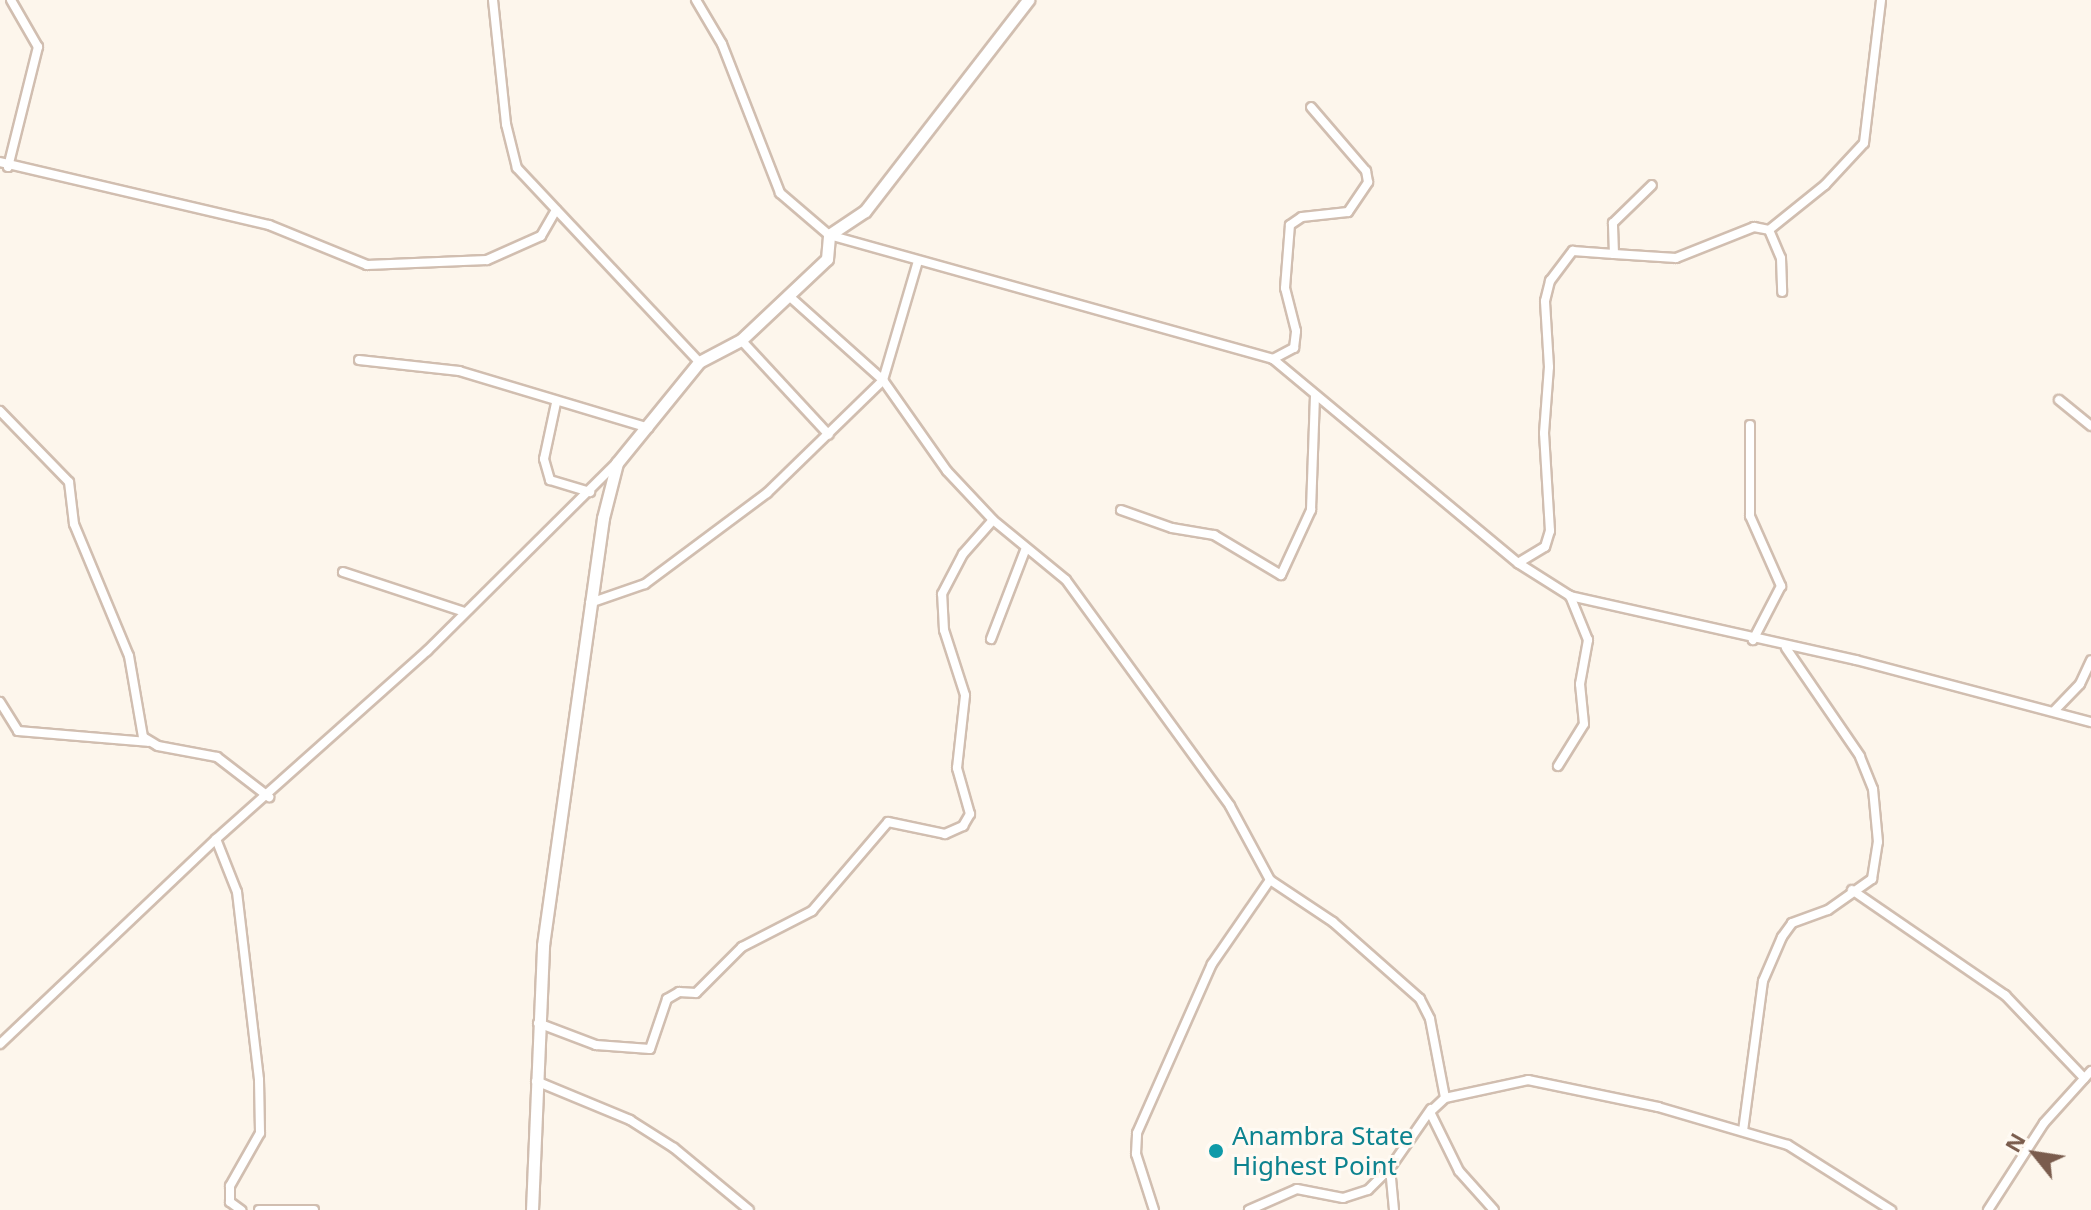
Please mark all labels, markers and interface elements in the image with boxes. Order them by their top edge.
north arrow [1995,1114,2075,1194]
place label: Anambra State Highest Point [1232,1120,1413,1182]
text: N [1997,1127,2032,1157]
marker: Anambra State Highest Point [1207,1142,1225,1160]

